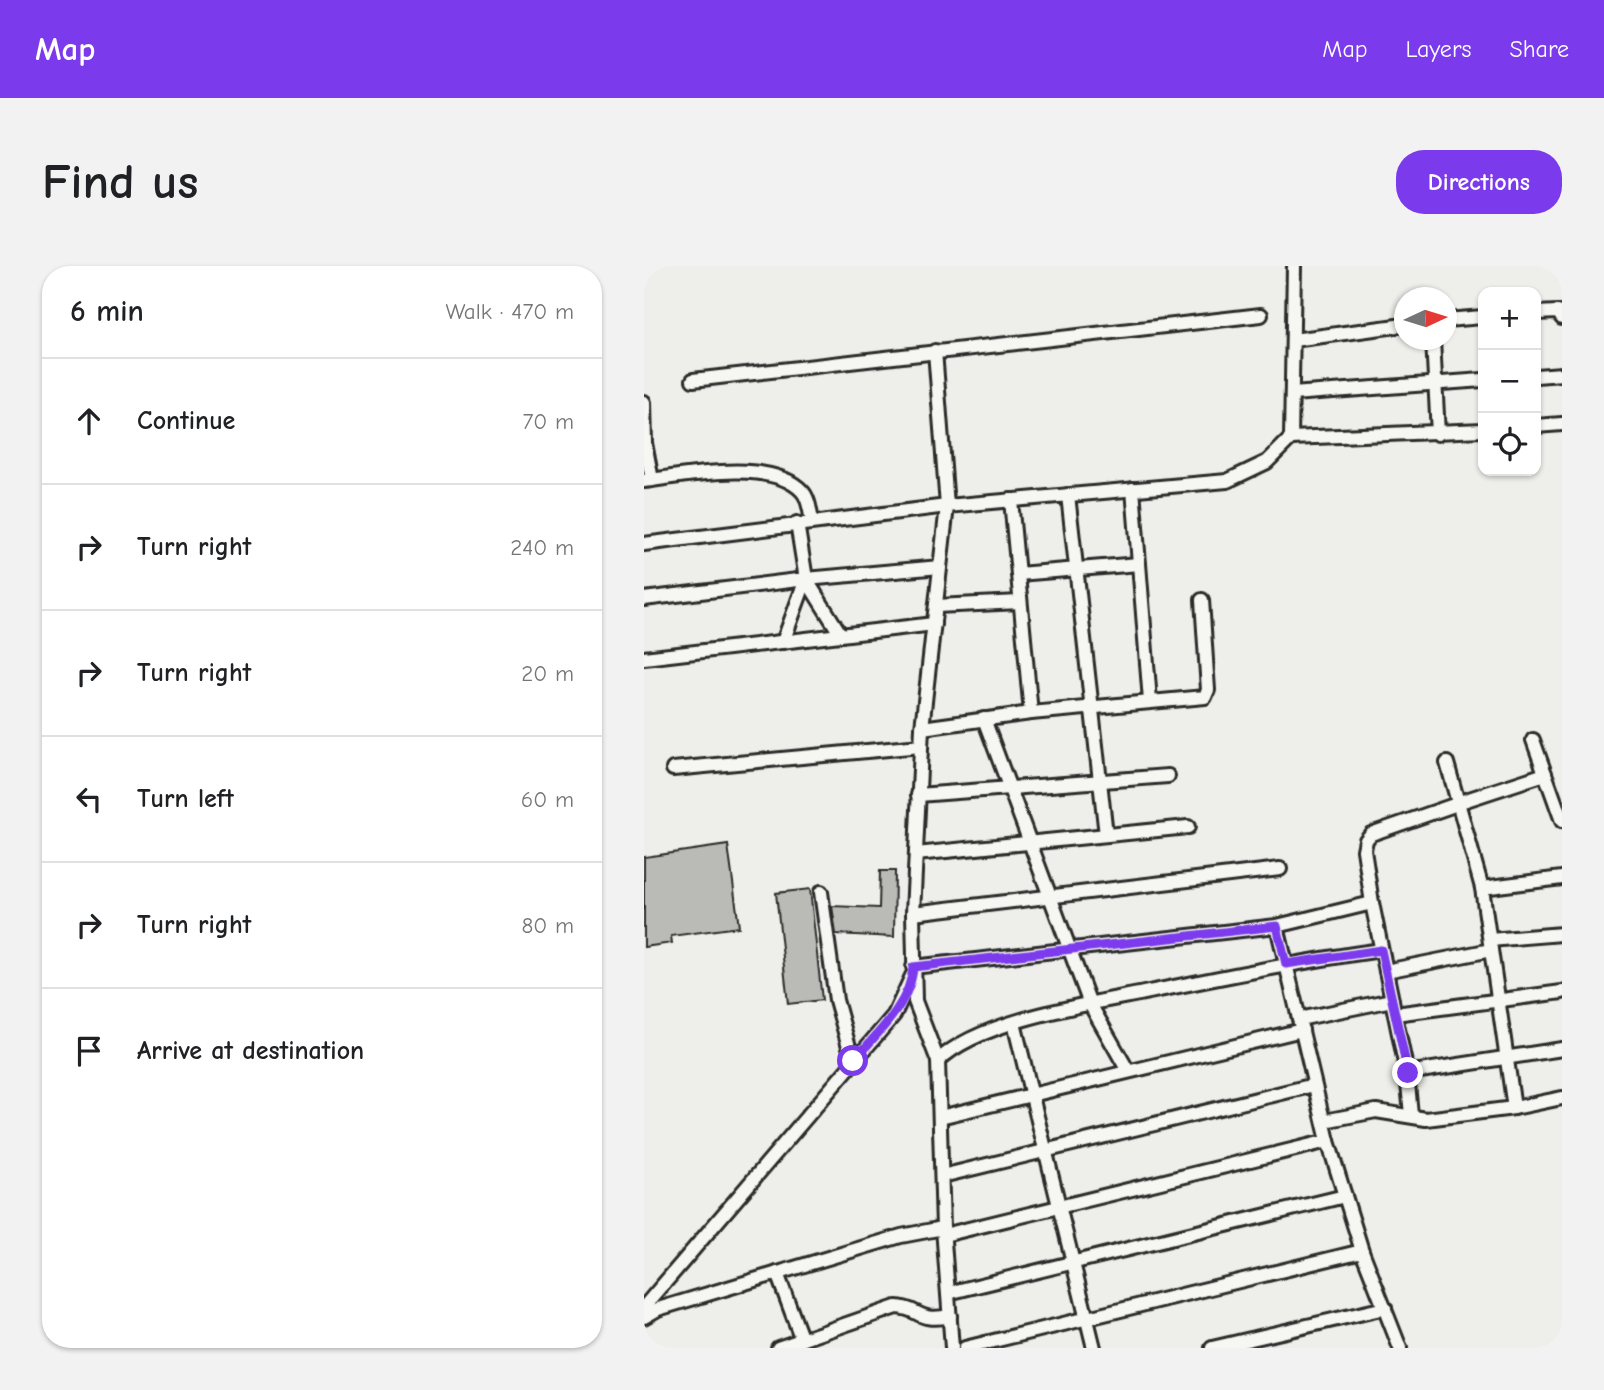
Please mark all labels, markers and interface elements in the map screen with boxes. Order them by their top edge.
text: Map [35,30,96,68]
text: Map [1322,35,1368,63]
text: Layers [1406,35,1471,63]
text: Share [1509,35,1569,63]
button: Directions [1396,150,1562,214]
text: Find us [42,154,198,210]
north arrow [1394,287,1457,350]
map controls [1478,287,1541,476]
button: + [1478,287,1541,350]
text: 6 min [70,294,144,329]
text: Walk · 470 m [445,298,574,325]
button: − [1478,350,1541,413]
icon: ahead [70,402,108,440]
text: Continue [137,406,235,436]
text: 70 m [522,408,574,435]
button: locate [1478,413,1541,476]
icon: right [70,528,108,566]
text: Turn right [137,532,251,562]
text: 240 m [510,534,574,561]
icon: right [70,654,108,692]
text: Turn right [137,658,251,688]
text: 20 m [521,660,574,687]
icon: left [70,780,108,818]
text: Turn left [137,784,234,814]
text: 60 m [521,786,574,813]
icon: right [70,906,108,944]
text: Turn right [137,910,251,940]
text: 80 m [521,912,574,939]
icon: arrive [70,1032,108,1070]
text: Arrive at destination [137,1036,364,1066]
route start [837,1045,868,1076]
route end [1392,1057,1423,1088]

